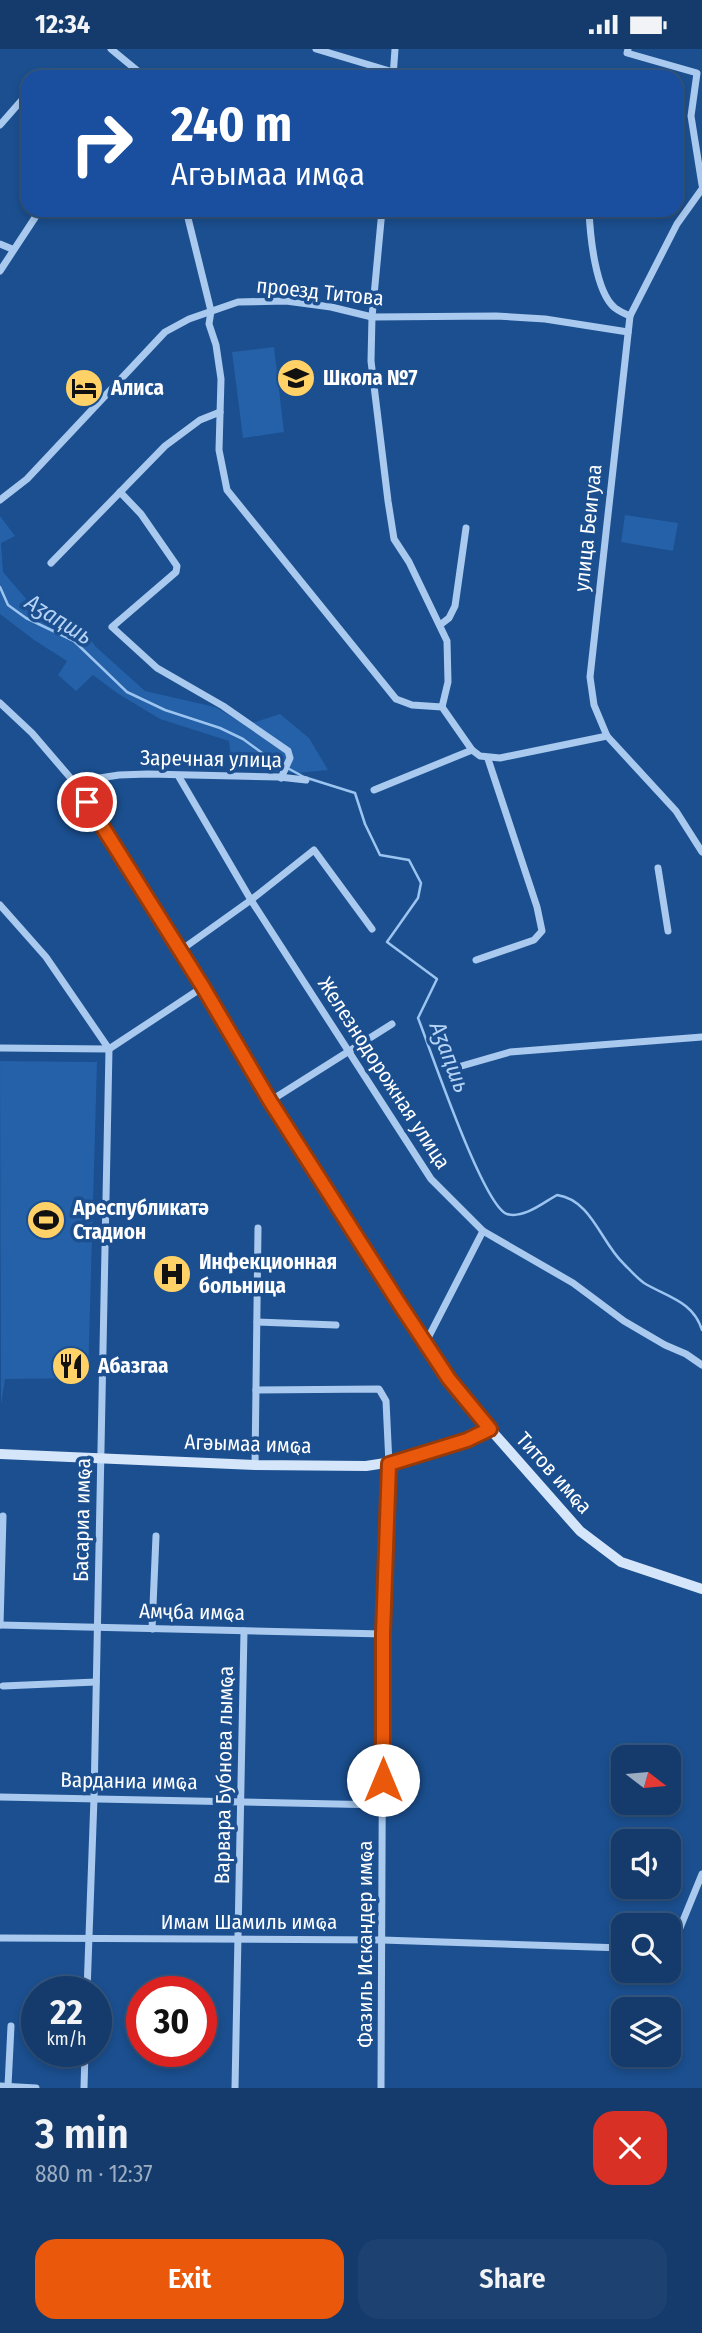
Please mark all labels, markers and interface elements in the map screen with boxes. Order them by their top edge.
text: 12:34 [35,9,90,40]
text: 240 m [171,95,292,154]
icon: right [56,98,147,189]
text: Агәымаа имҩа [171,155,365,193]
street label: проезд Титова [255,272,385,312]
school or university icon: Школа №7 [275,357,317,399]
place label: Школа №7 [323,365,417,391]
hotel icon: Алиса [63,367,105,409]
place label: Алиса [110,375,164,401]
street label: улица Беигуаа [568,463,608,593]
water label: Аӡаԥшь [20,587,98,650]
street label: Заречная улица [140,745,282,773]
pin [57,772,117,832]
icon: arrive [68,783,106,821]
street label: Железнодорожная улица [312,972,456,1174]
water label: Аӡаԥшь [423,1017,476,1096]
place label: Ареспубликатә Стадион [72,1195,209,1245]
sports icon: Ареспубликатә Стадион [25,1199,67,1241]
place label: Инфекционная больница [199,1249,337,1299]
hospital icon: Инфекционная больница [151,1253,193,1295]
restaurant icon: Абазгаа [50,1345,92,1387]
place label: Абазгаа [97,1353,168,1379]
street label: Титов имҩа [511,1427,597,1519]
street label: Агәымаа имҩа [184,1429,312,1459]
street label: Басариа имҩа [68,1458,96,1582]
street label: Амҷба имҩа [139,1598,245,1626]
street label: Варвара Бубнова лымҩа [209,1666,239,1884]
position arrow [346,1743,420,1817]
north arrow [611,1745,681,1815]
map controls [611,1745,681,2067]
street label: Варданиа имҩа [60,1767,198,1795]
button: sound [611,1829,681,1899]
street label: Фазиль Искандер имҩа [352,1840,378,2048]
street label: Имам Шамиль имҩа [161,1909,337,1935]
button: search [611,1913,681,1983]
speed limit sign: 30 [126,1976,217,2067]
text: 22 [50,1991,83,2033]
button: layers [611,1997,681,2067]
text: km/h [46,2028,87,2050]
text: 3 min [35,2109,129,2159]
button: close [593,2111,667,2185]
text: 880 m · 12:37 [35,2160,153,2188]
button: Exit [35,2239,344,2319]
button: Share [358,2239,667,2319]

